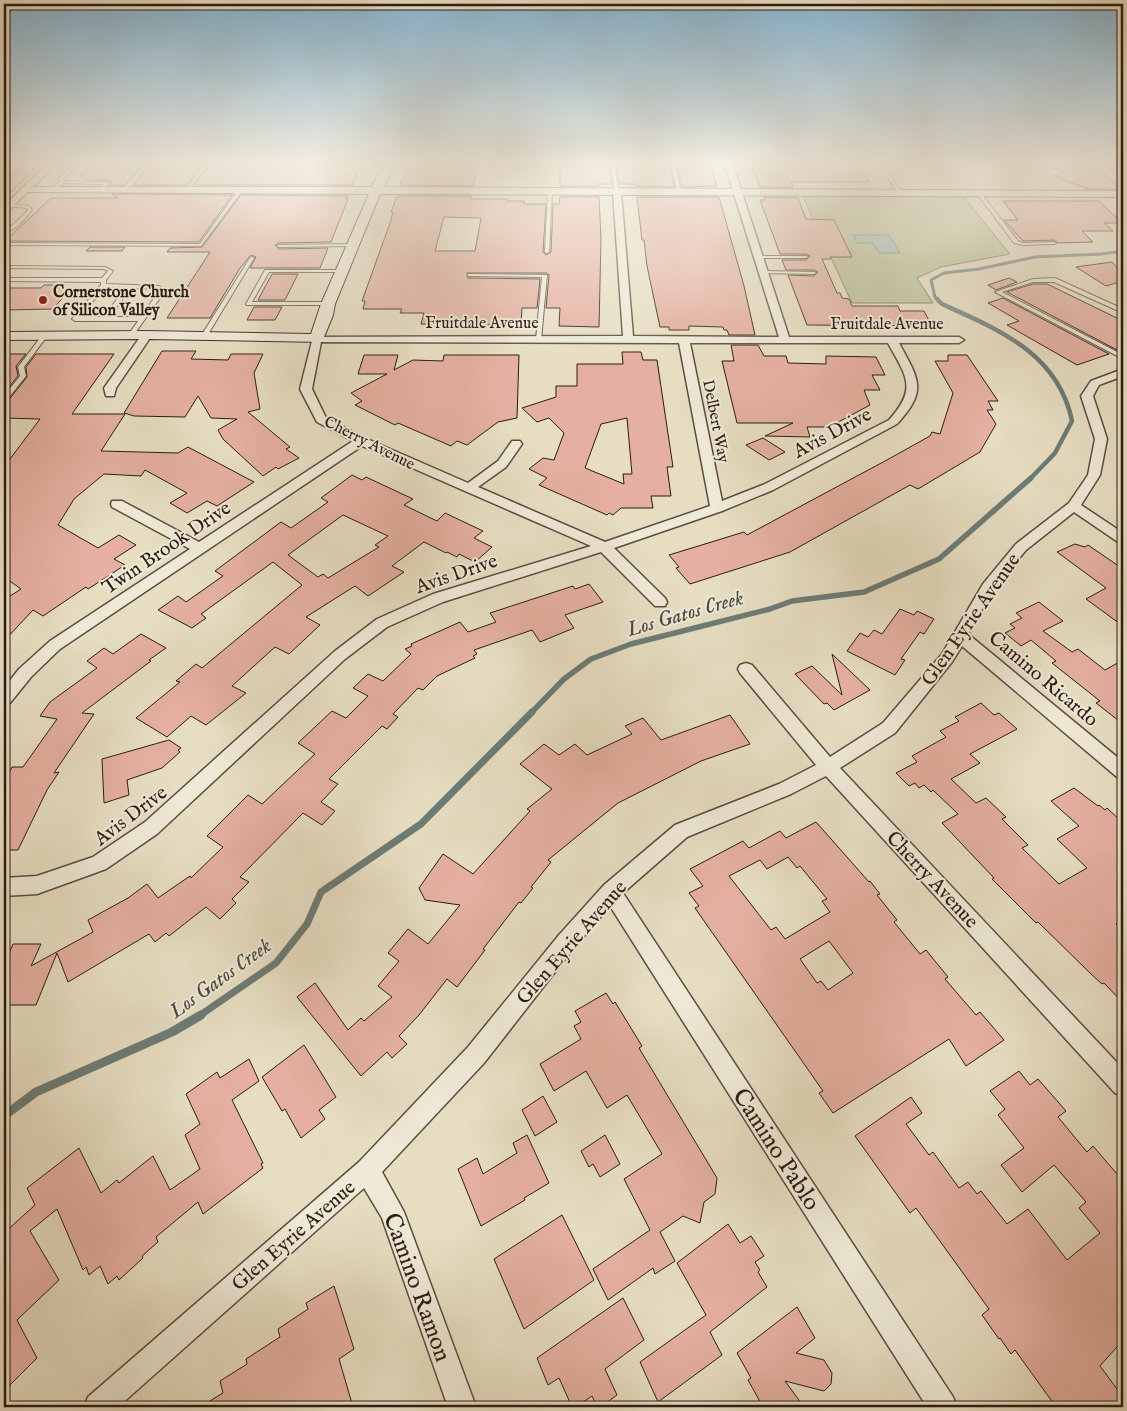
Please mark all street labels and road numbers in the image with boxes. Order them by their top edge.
street label: Fruitdale Avenue [425,314,539,334]
street label: Fruitdale Avenue [830,315,944,335]
street label: Delbert Way [697,378,733,465]
street label: Avis Drive [788,402,876,465]
street label: Cherry Avenue [320,412,418,475]
street label: Twin Brook Drive [98,496,236,601]
street label: Avis Drive [411,549,501,600]
street label: Glen Eyrie Avenue [916,549,1026,691]
street label: Camino Ricardo [983,626,1103,733]
street label: Avis Drive [89,781,172,852]
street label: Cherry Avenue [880,826,983,934]
street label: Glen Eyrie Avenue [511,876,633,1010]
street label: Camino Pablo [725,1083,827,1217]
street label: Glen Eyrie Avenue [227,1175,361,1297]
street label: Camino Ramon [375,1209,458,1366]

